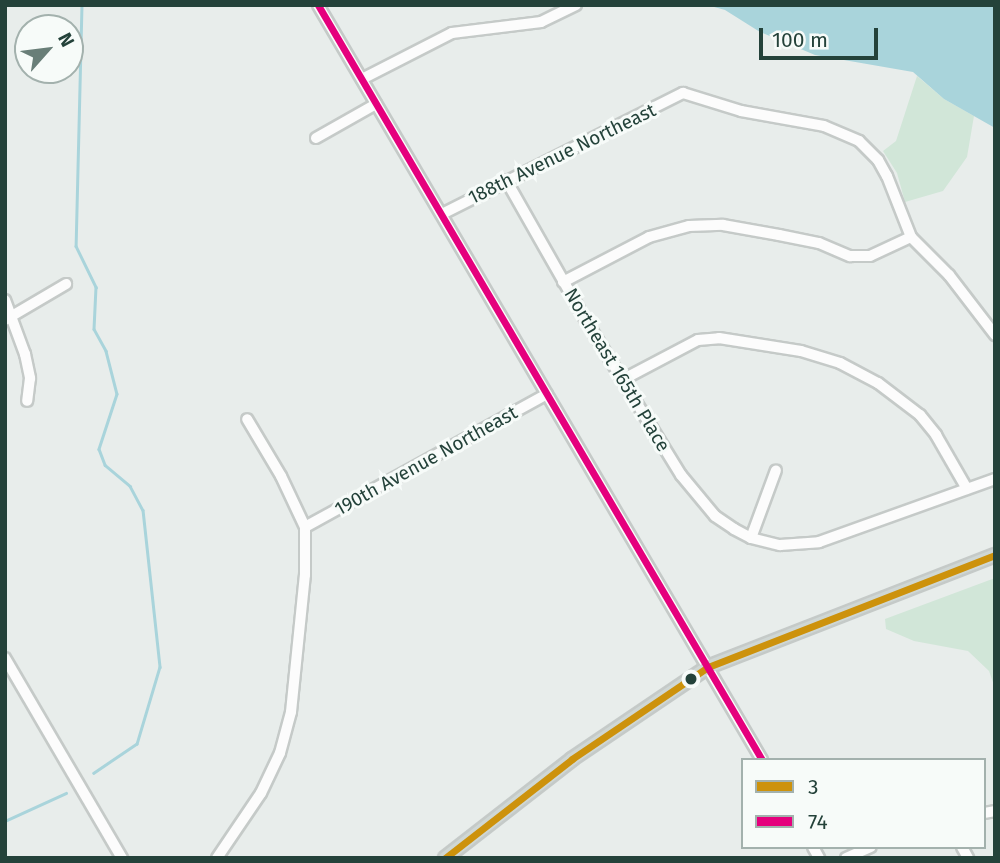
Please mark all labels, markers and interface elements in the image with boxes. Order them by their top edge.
north arrow [14,14,84,84]
scale bar [762,14,881,58]
text: 100 m [772,27,828,53]
text: N [53,29,79,51]
street label: 188th Avenue Northeast [465,99,659,209]
street label: Northeast 165th Place [559,284,675,456]
street label: 190th Avenue Northeast [331,401,521,521]
unlabelled marker [684,672,698,686]
legend [741,758,986,849]
text: 3 [808,774,818,800]
text: 74 [808,809,828,835]

